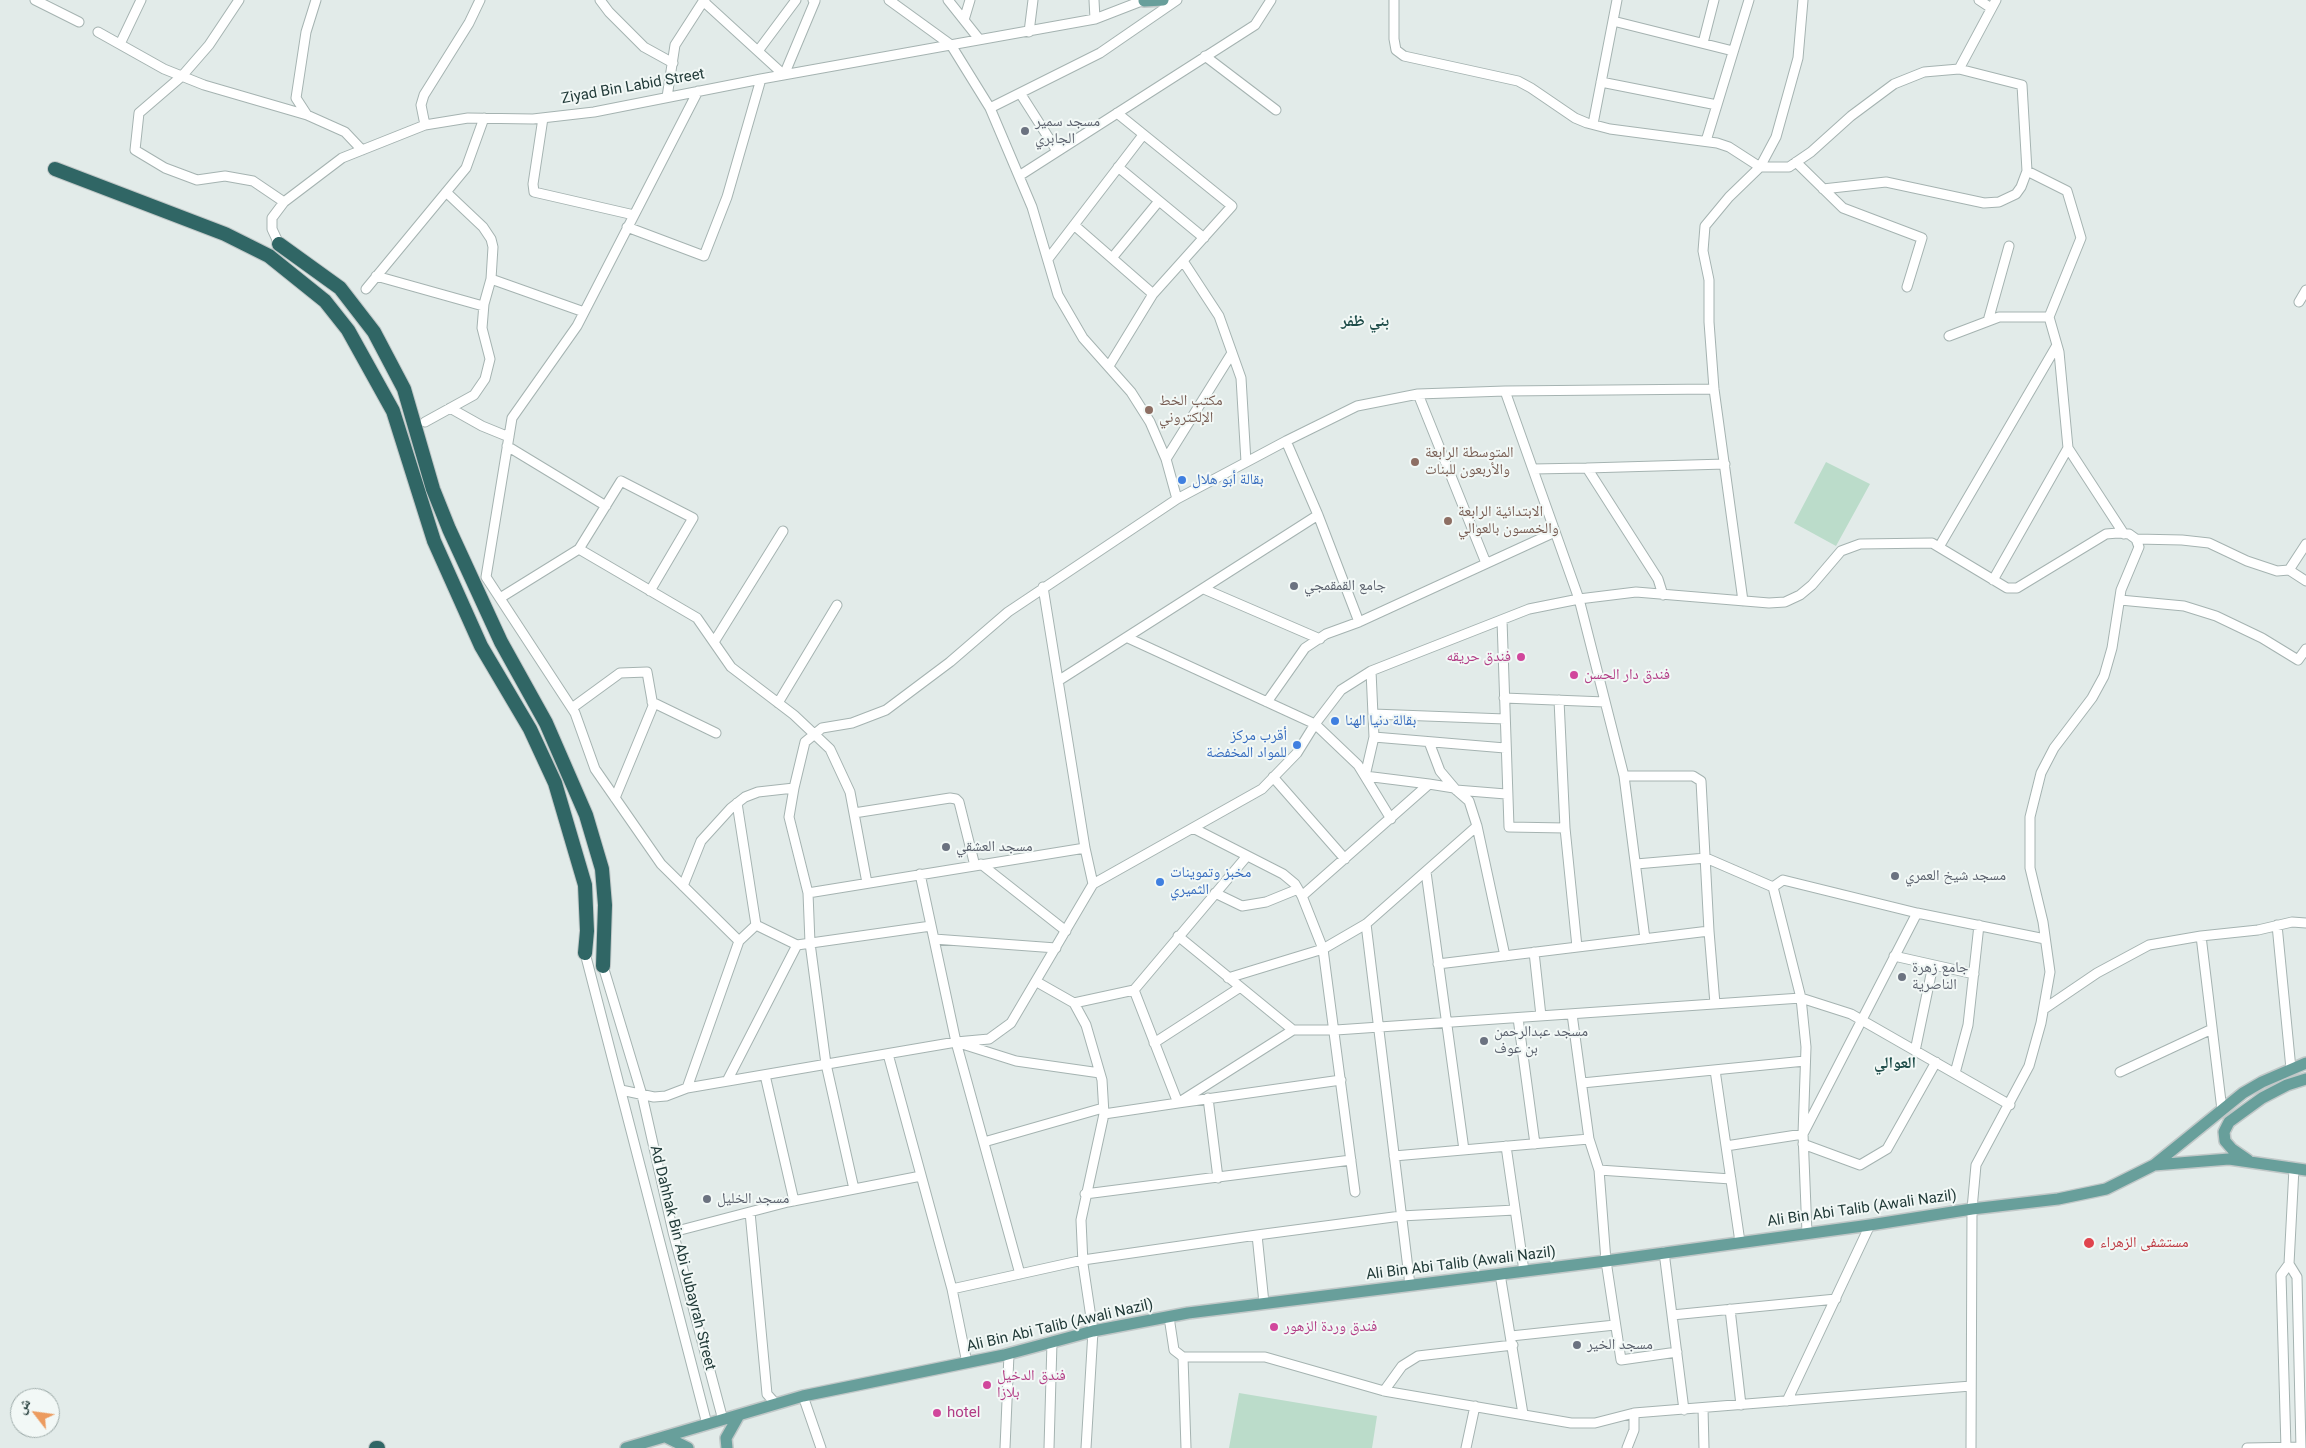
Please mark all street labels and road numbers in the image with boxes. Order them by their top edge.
street label: Ziyad Bin Labid Street [560,66,706,108]
street label: Ad Dahhak Bin Abi Jubayrah Street [645,1144,719,1372]
street label: Ali Bin Abi Talib (Awali Nazil) [1766,1187,1958,1231]
street label: Ali Bin Abi Talib (Awali Nazil) [1365,1243,1557,1285]
street label: Ali Bin Abi Talib (Awali Nazil) [965,1296,1155,1356]

